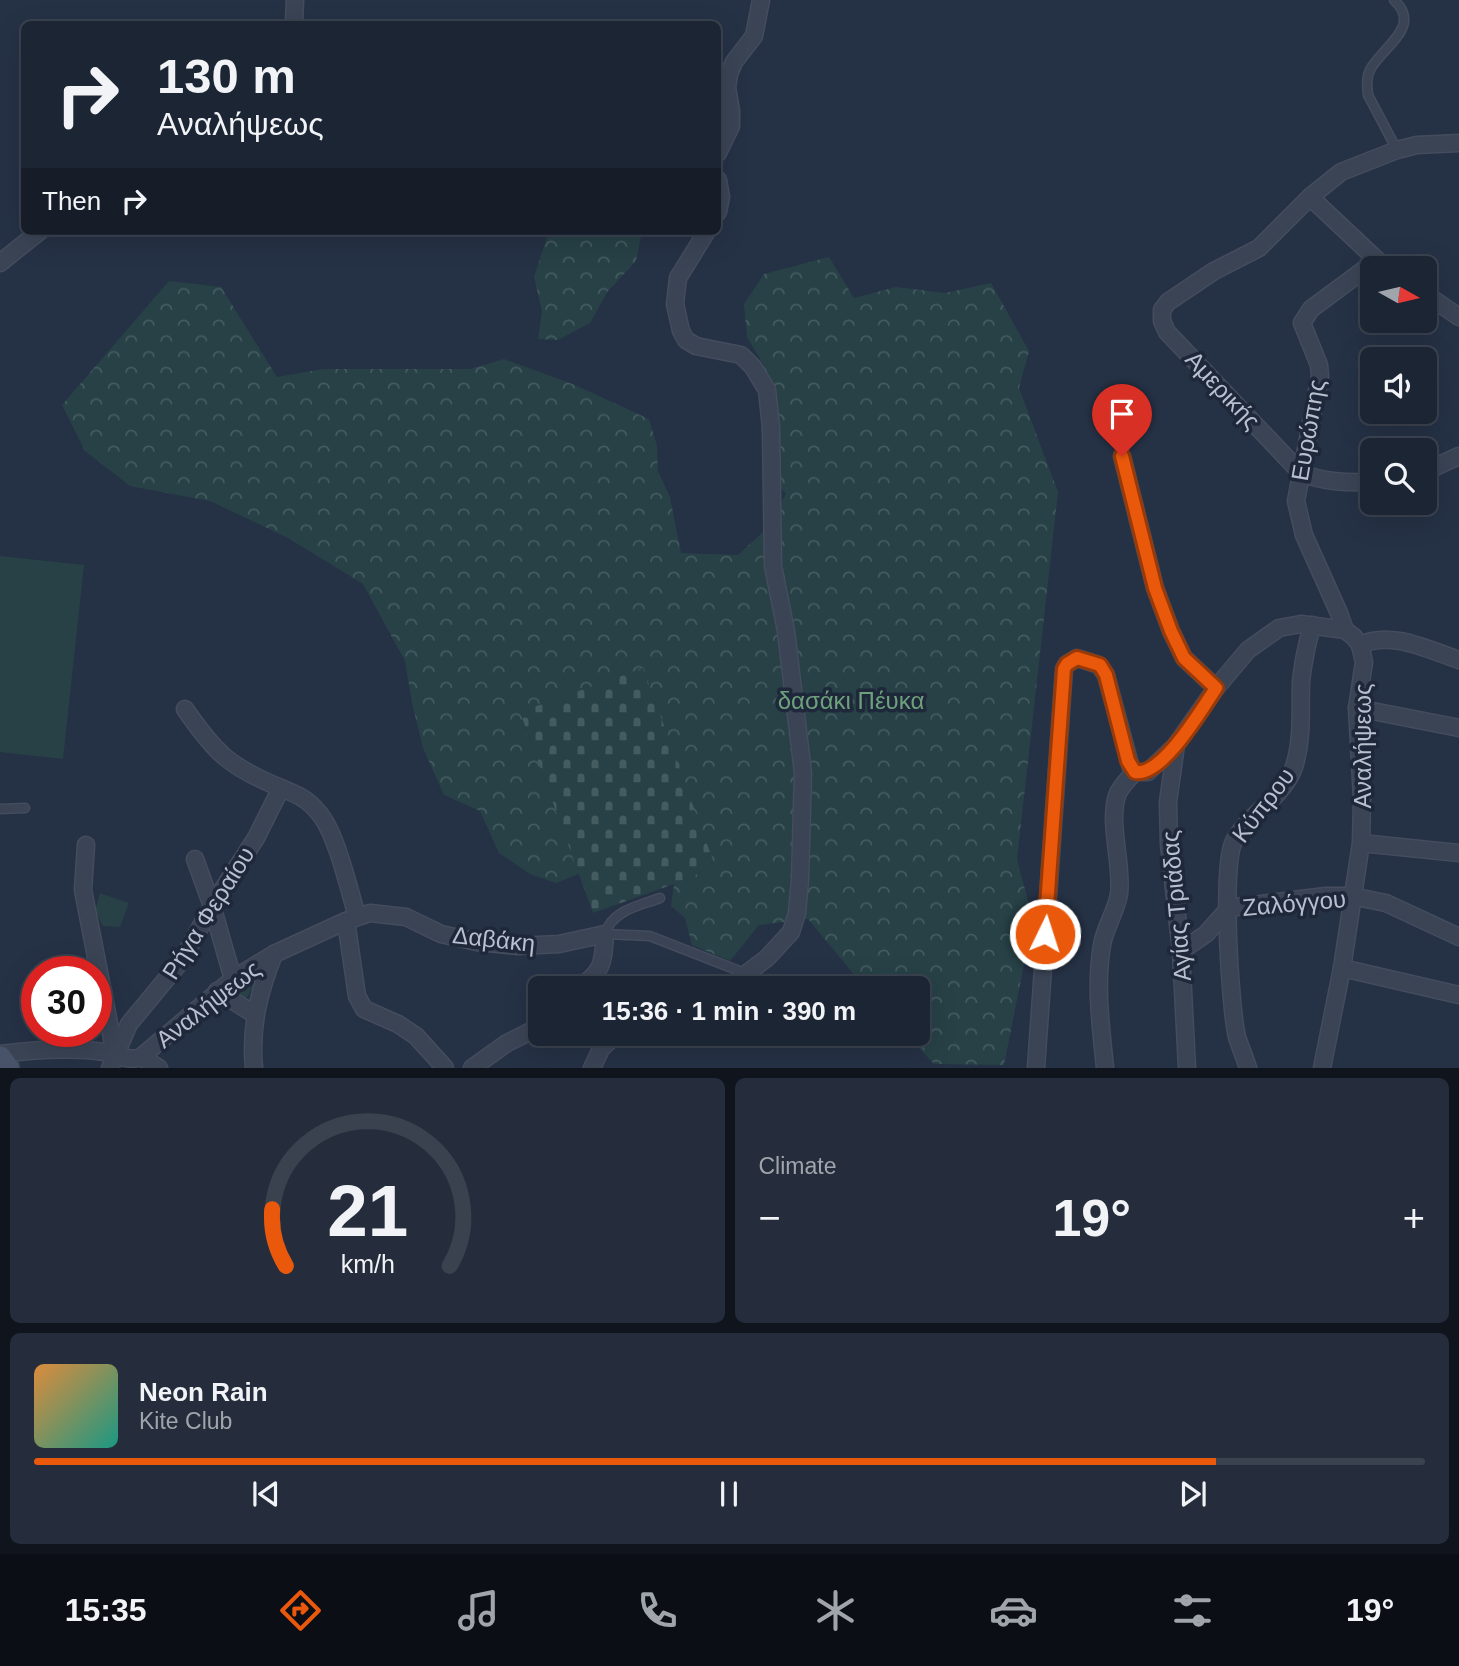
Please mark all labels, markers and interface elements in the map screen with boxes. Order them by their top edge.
icon: right [42,49,133,140]
text: 130 m [157,49,296,103]
text: Αναλήψεως [157,106,324,142]
icon: right [115,182,153,220]
text: Then [42,186,101,216]
north arrow [1360,256,1437,332]
map controls [1360,256,1437,515]
street label: Αμερικής [1180,346,1266,434]
button: sound [1360,347,1437,424]
street label: Ευρώπης [1286,377,1330,483]
pin [1092,384,1152,456]
icon: arrive [1103,395,1141,433]
button: search [1360,438,1437,515]
street label: Αναλήψεως [1349,684,1376,808]
park label: δασάκι Πέυκα [778,687,924,714]
street label: Κύπρου [1226,763,1300,847]
street label: Αγίας Τριάδας [1156,830,1196,982]
street label: Ρήγα Φεραίου [157,842,259,984]
street label: Ζαλόγγου [1241,885,1347,921]
position arrow [1008,897,1082,971]
street label: Δαβάκη [451,921,537,957]
street label: Αναλήψεως [150,955,266,1053]
speed limit sign: 30 [21,956,112,1047]
text: 15:36 · 1 min · 390 m [602,996,856,1026]
text: Climate [759,1153,836,1179]
text: 21 [327,1171,408,1252]
text: 19° [1052,1189,1131,1247]
text: − [759,1197,781,1239]
text: + [1403,1197,1425,1239]
text: km/h [340,1250,394,1278]
text: Neon Rain [139,1377,268,1407]
text: Kite Club [139,1408,232,1434]
icon: previous [247,1475,285,1513]
icon: pause [710,1475,748,1513]
icon: next [1174,1475,1212,1513]
icon: directions [276,1586,325,1635]
icon: music [454,1586,503,1635]
icon: phone [633,1586,682,1635]
icon: climate [811,1586,860,1635]
icon: car [989,1586,1038,1635]
icon: filters [1168,1586,1217,1635]
text: 15:35 [65,1592,147,1628]
text: 19° [1346,1592,1394,1628]

